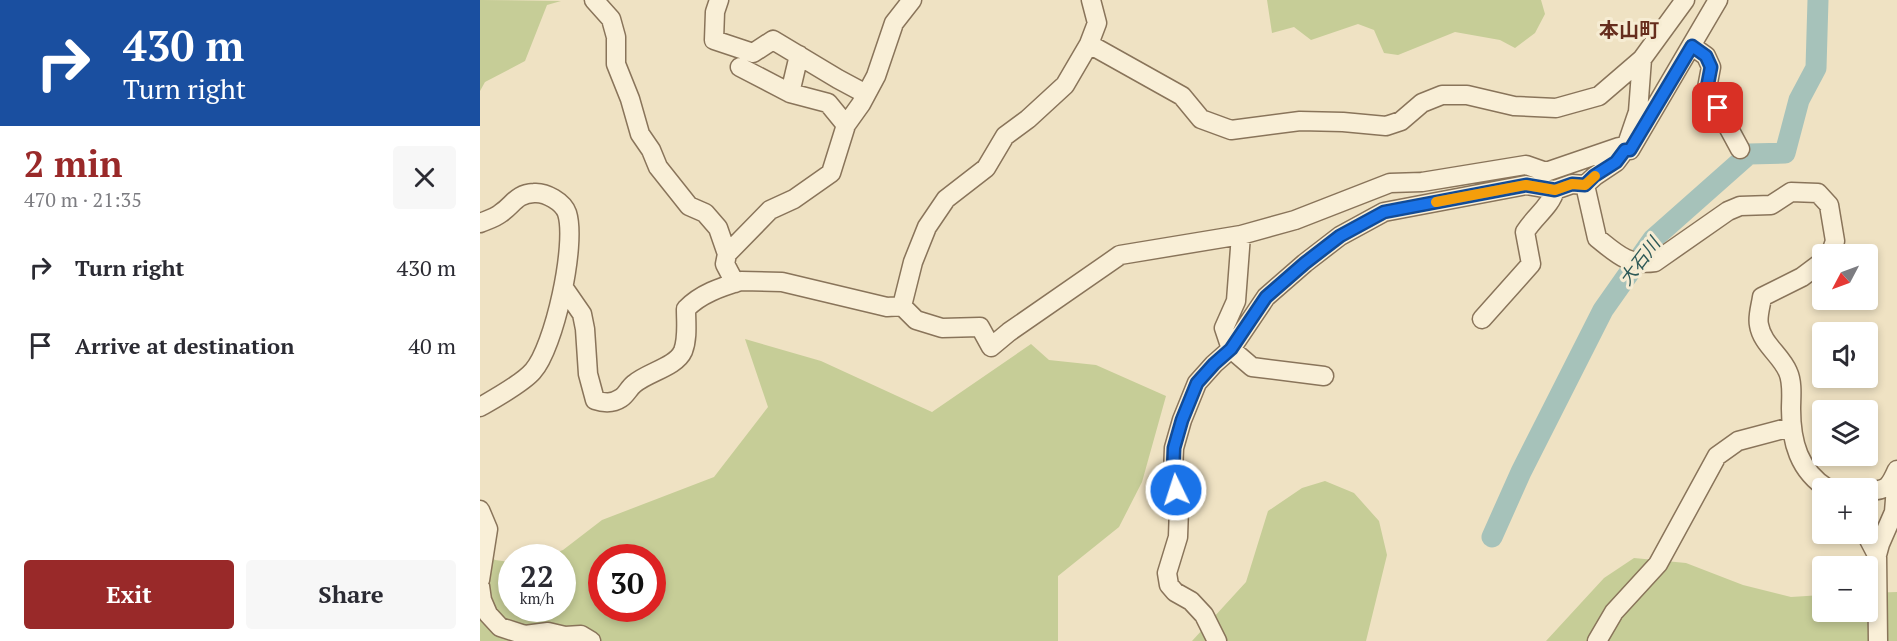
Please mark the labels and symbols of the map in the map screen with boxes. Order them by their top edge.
district label: 本山町 [1599,16,1659,43]
pin [1692,82,1743,133]
water label: 大石川 [1613,231,1666,290]
north arrow [1812,244,1878,310]
position arrow [1144,458,1208,522]
speed limit sign: 30 [588,544,666,622]

